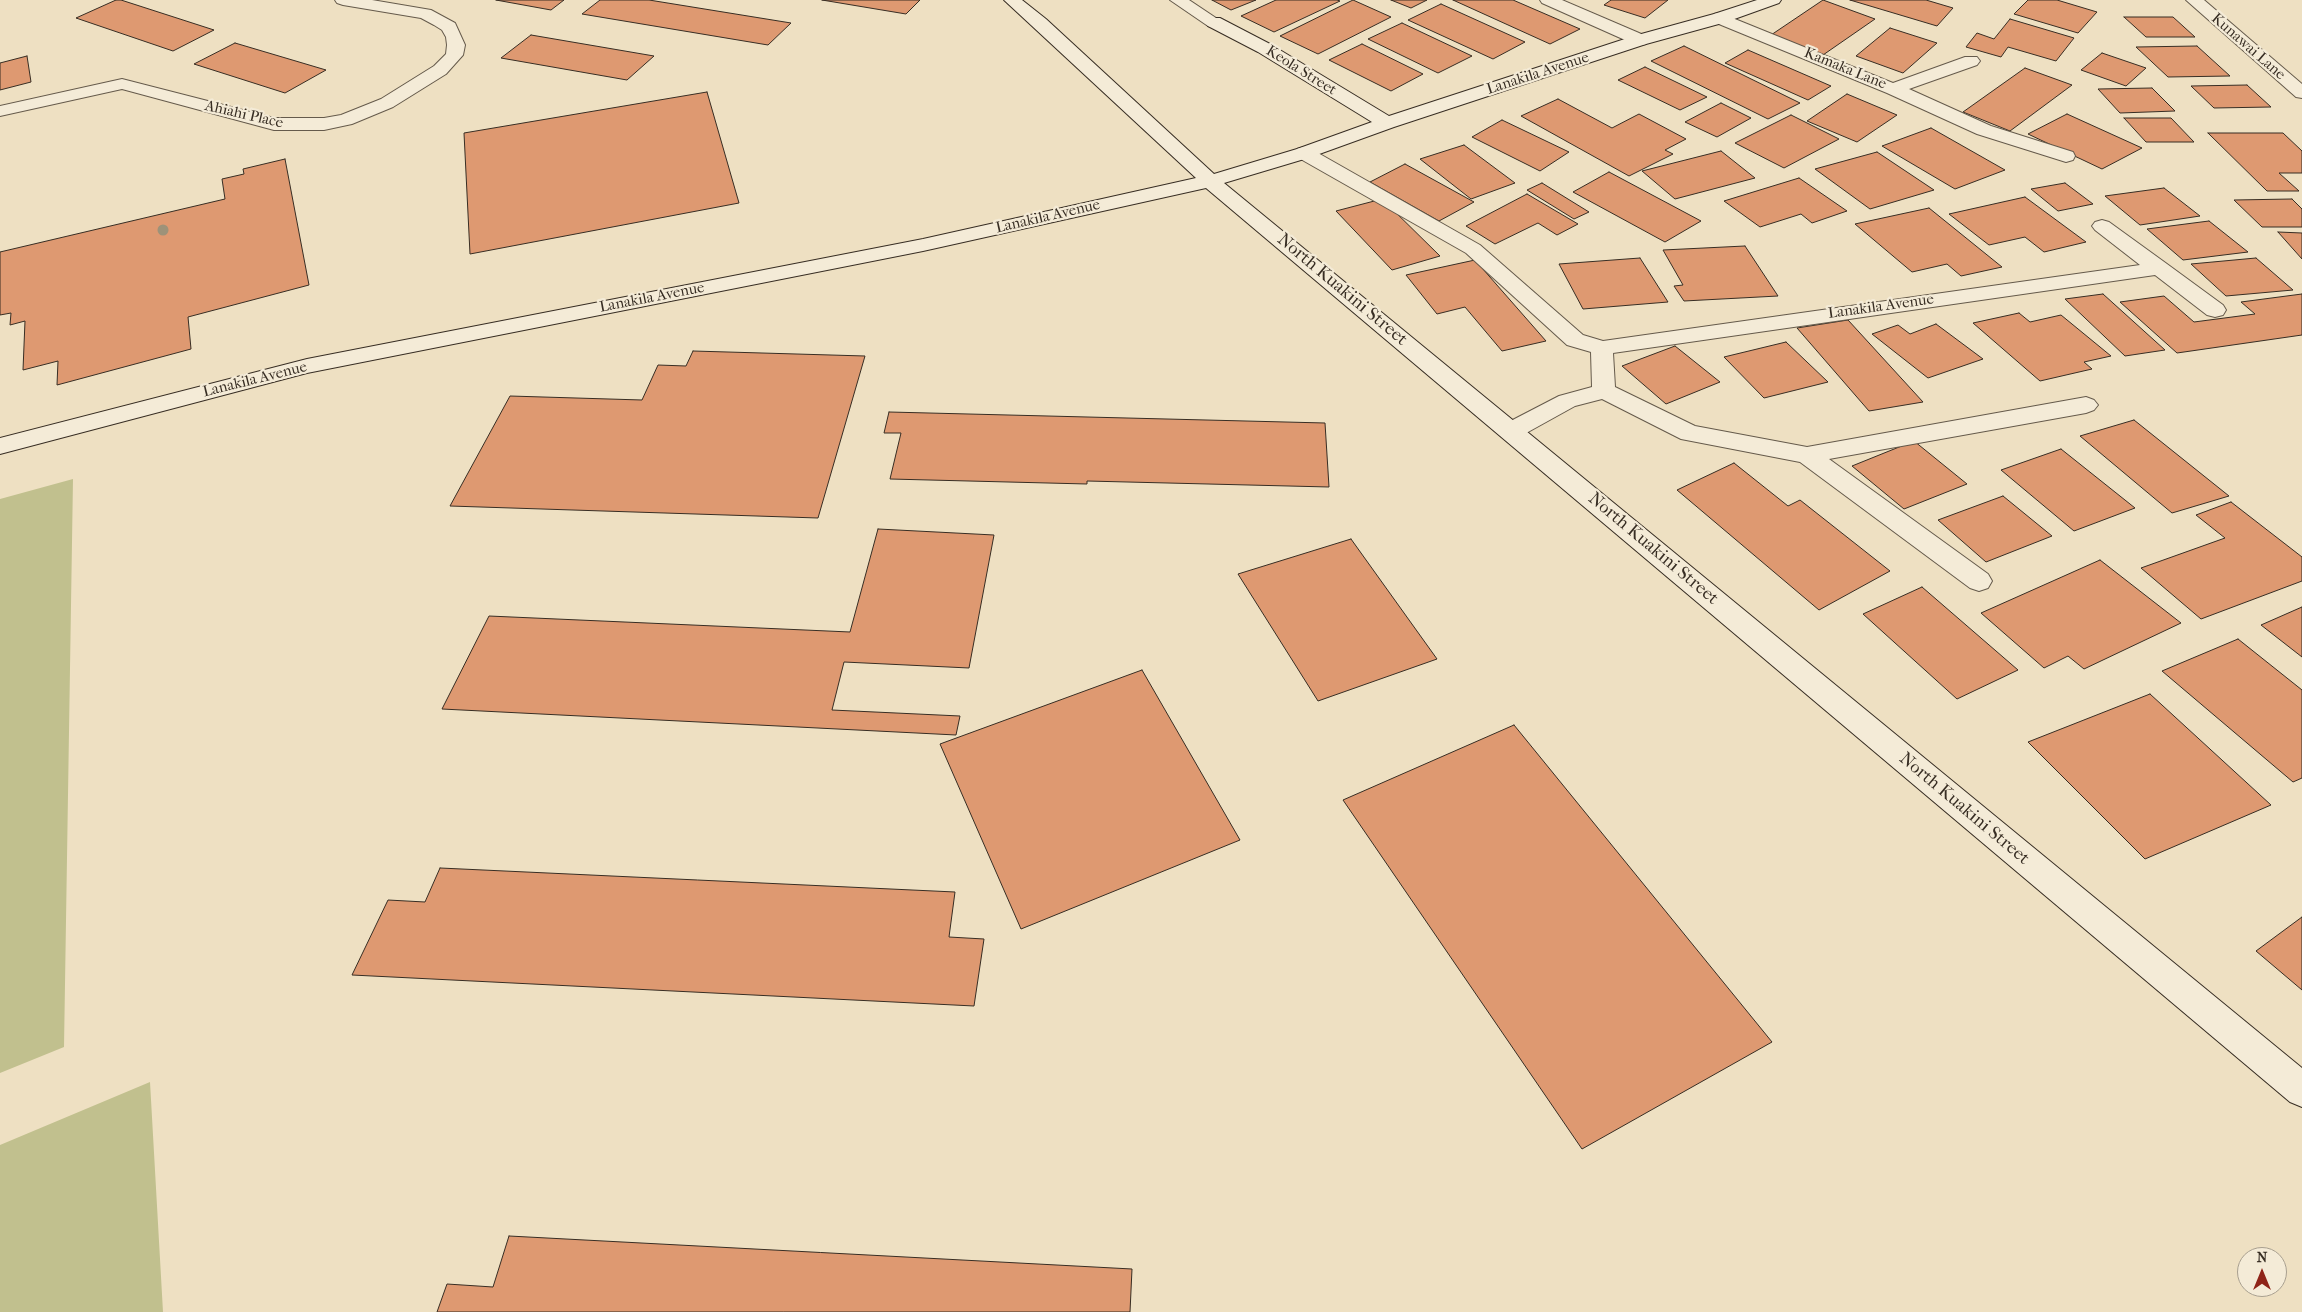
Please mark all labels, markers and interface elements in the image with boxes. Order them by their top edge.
street label: Kunawai Lane [2207,10,2289,84]
street label: Keola Street [1263,42,1339,100]
street label: Kamaka Lane [1801,44,1889,94]
street label: Lanakila Avenue [1485,49,1591,99]
street label: Ahiahi Place [203,97,285,133]
street label: Lanakila Avenue [994,196,1102,238]
street label: North Kuakini Street [1272,229,1412,351]
street label: Lanakila Avenue [598,279,706,317]
street label: Lanakila Avenue [1827,291,1935,323]
street label: Lanakila Avenue [201,358,309,402]
street label: North Kuakini Street [1583,488,1723,610]
street label: North Kuakini Street [1894,748,2034,870]
north arrow [2237,1247,2287,1297]
text: N [2257,1249,2267,1266]

